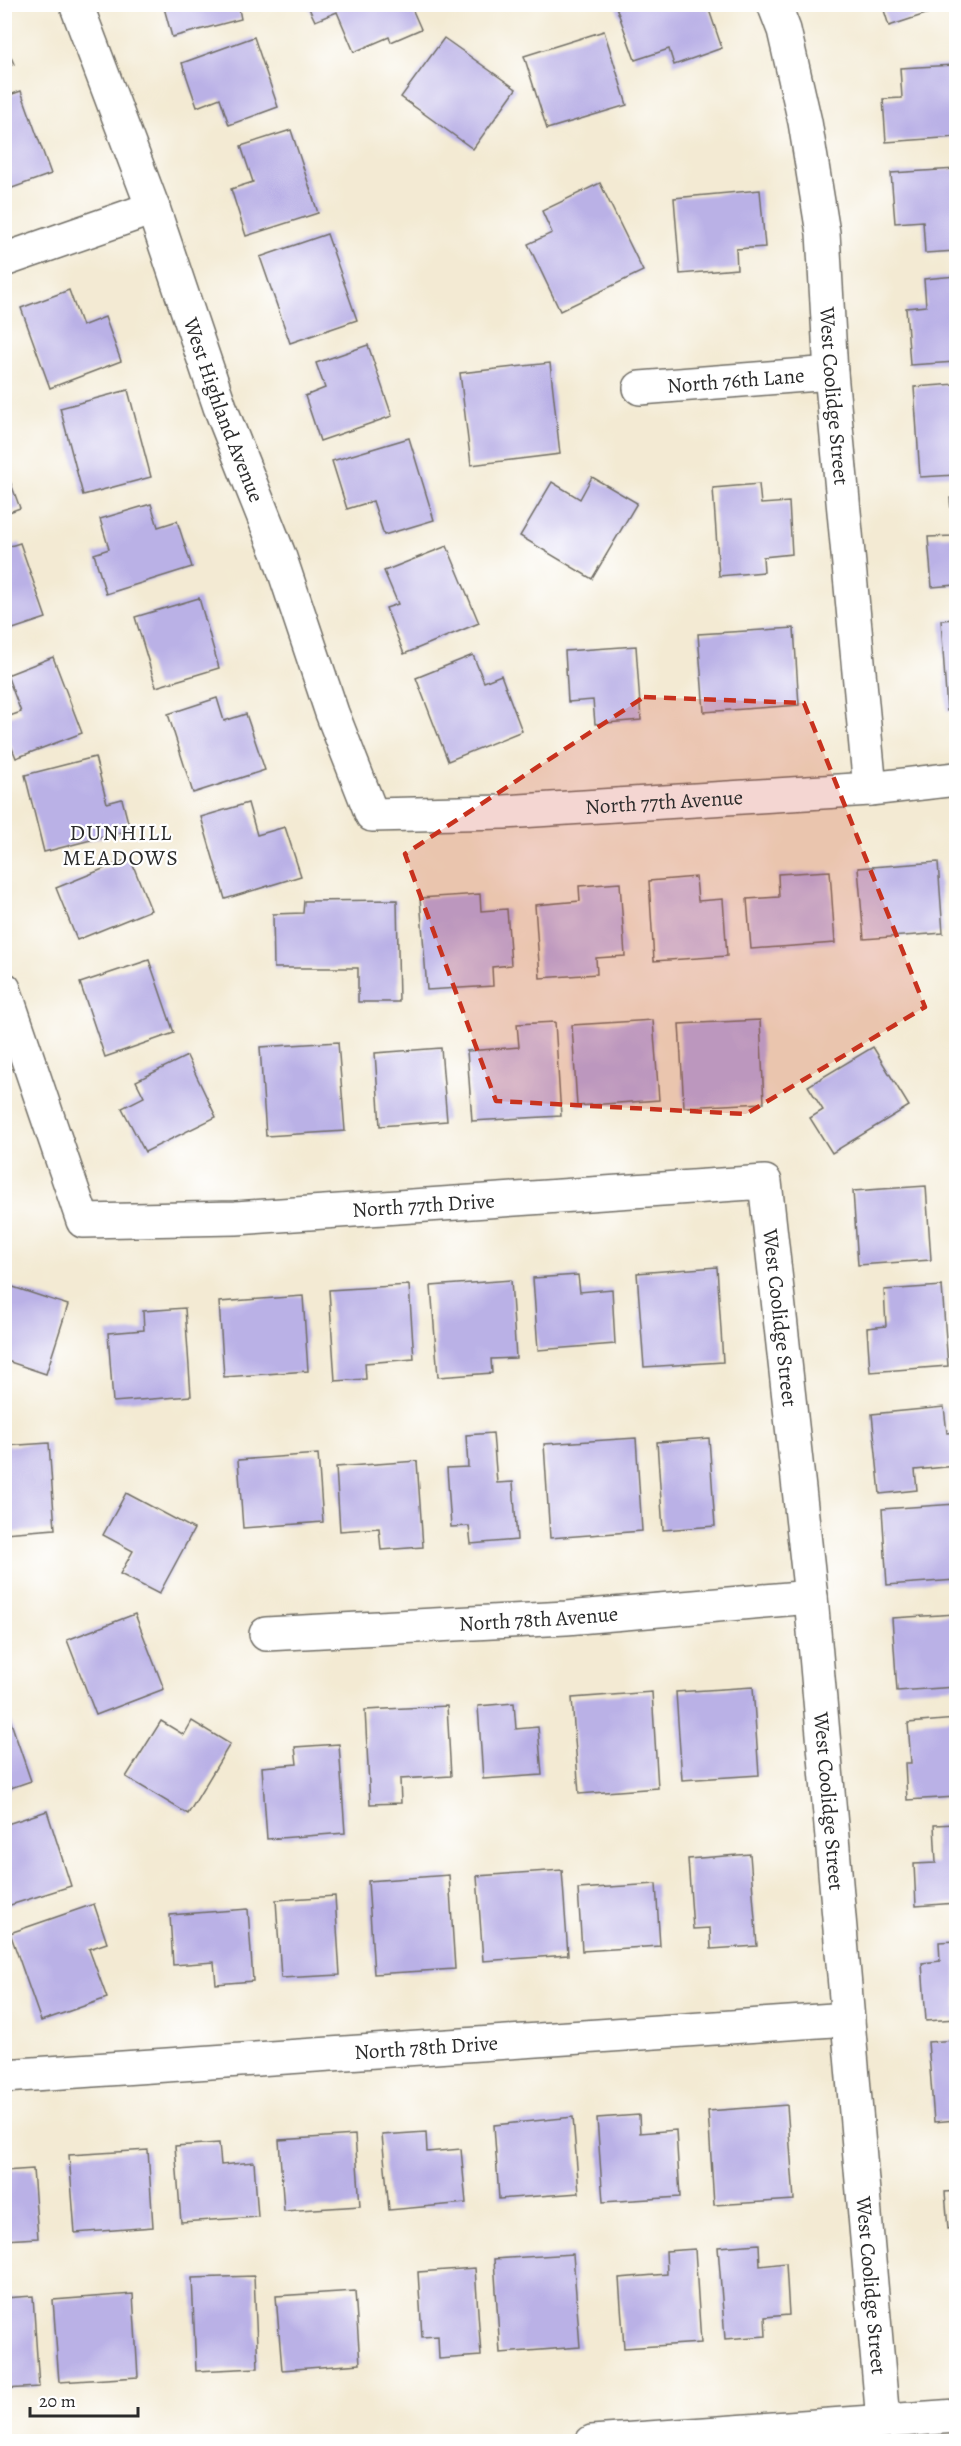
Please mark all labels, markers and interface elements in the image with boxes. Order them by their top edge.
street label: West Coolidge Street [813,305,855,486]
street label: West Highland Avenue [177,313,271,506]
street label: North 76th Lane [666,361,805,400]
street label: North 77th Avenue [584,783,744,821]
district label: DUNHILL MEADOWS [63,818,179,873]
street label: North 77th Drive [351,1186,496,1224]
street label: West Coolidge Street [756,1226,804,1408]
street label: North 78th Avenue [458,1600,619,1638]
street label: West Coolidge Street [807,1710,851,1892]
street label: North 78th Drive [353,2029,499,2066]
street label: West Coolidge Street [849,2194,893,2376]
scale bar [30,2380,138,2418]
text: 20 m [39,2389,76,2413]

